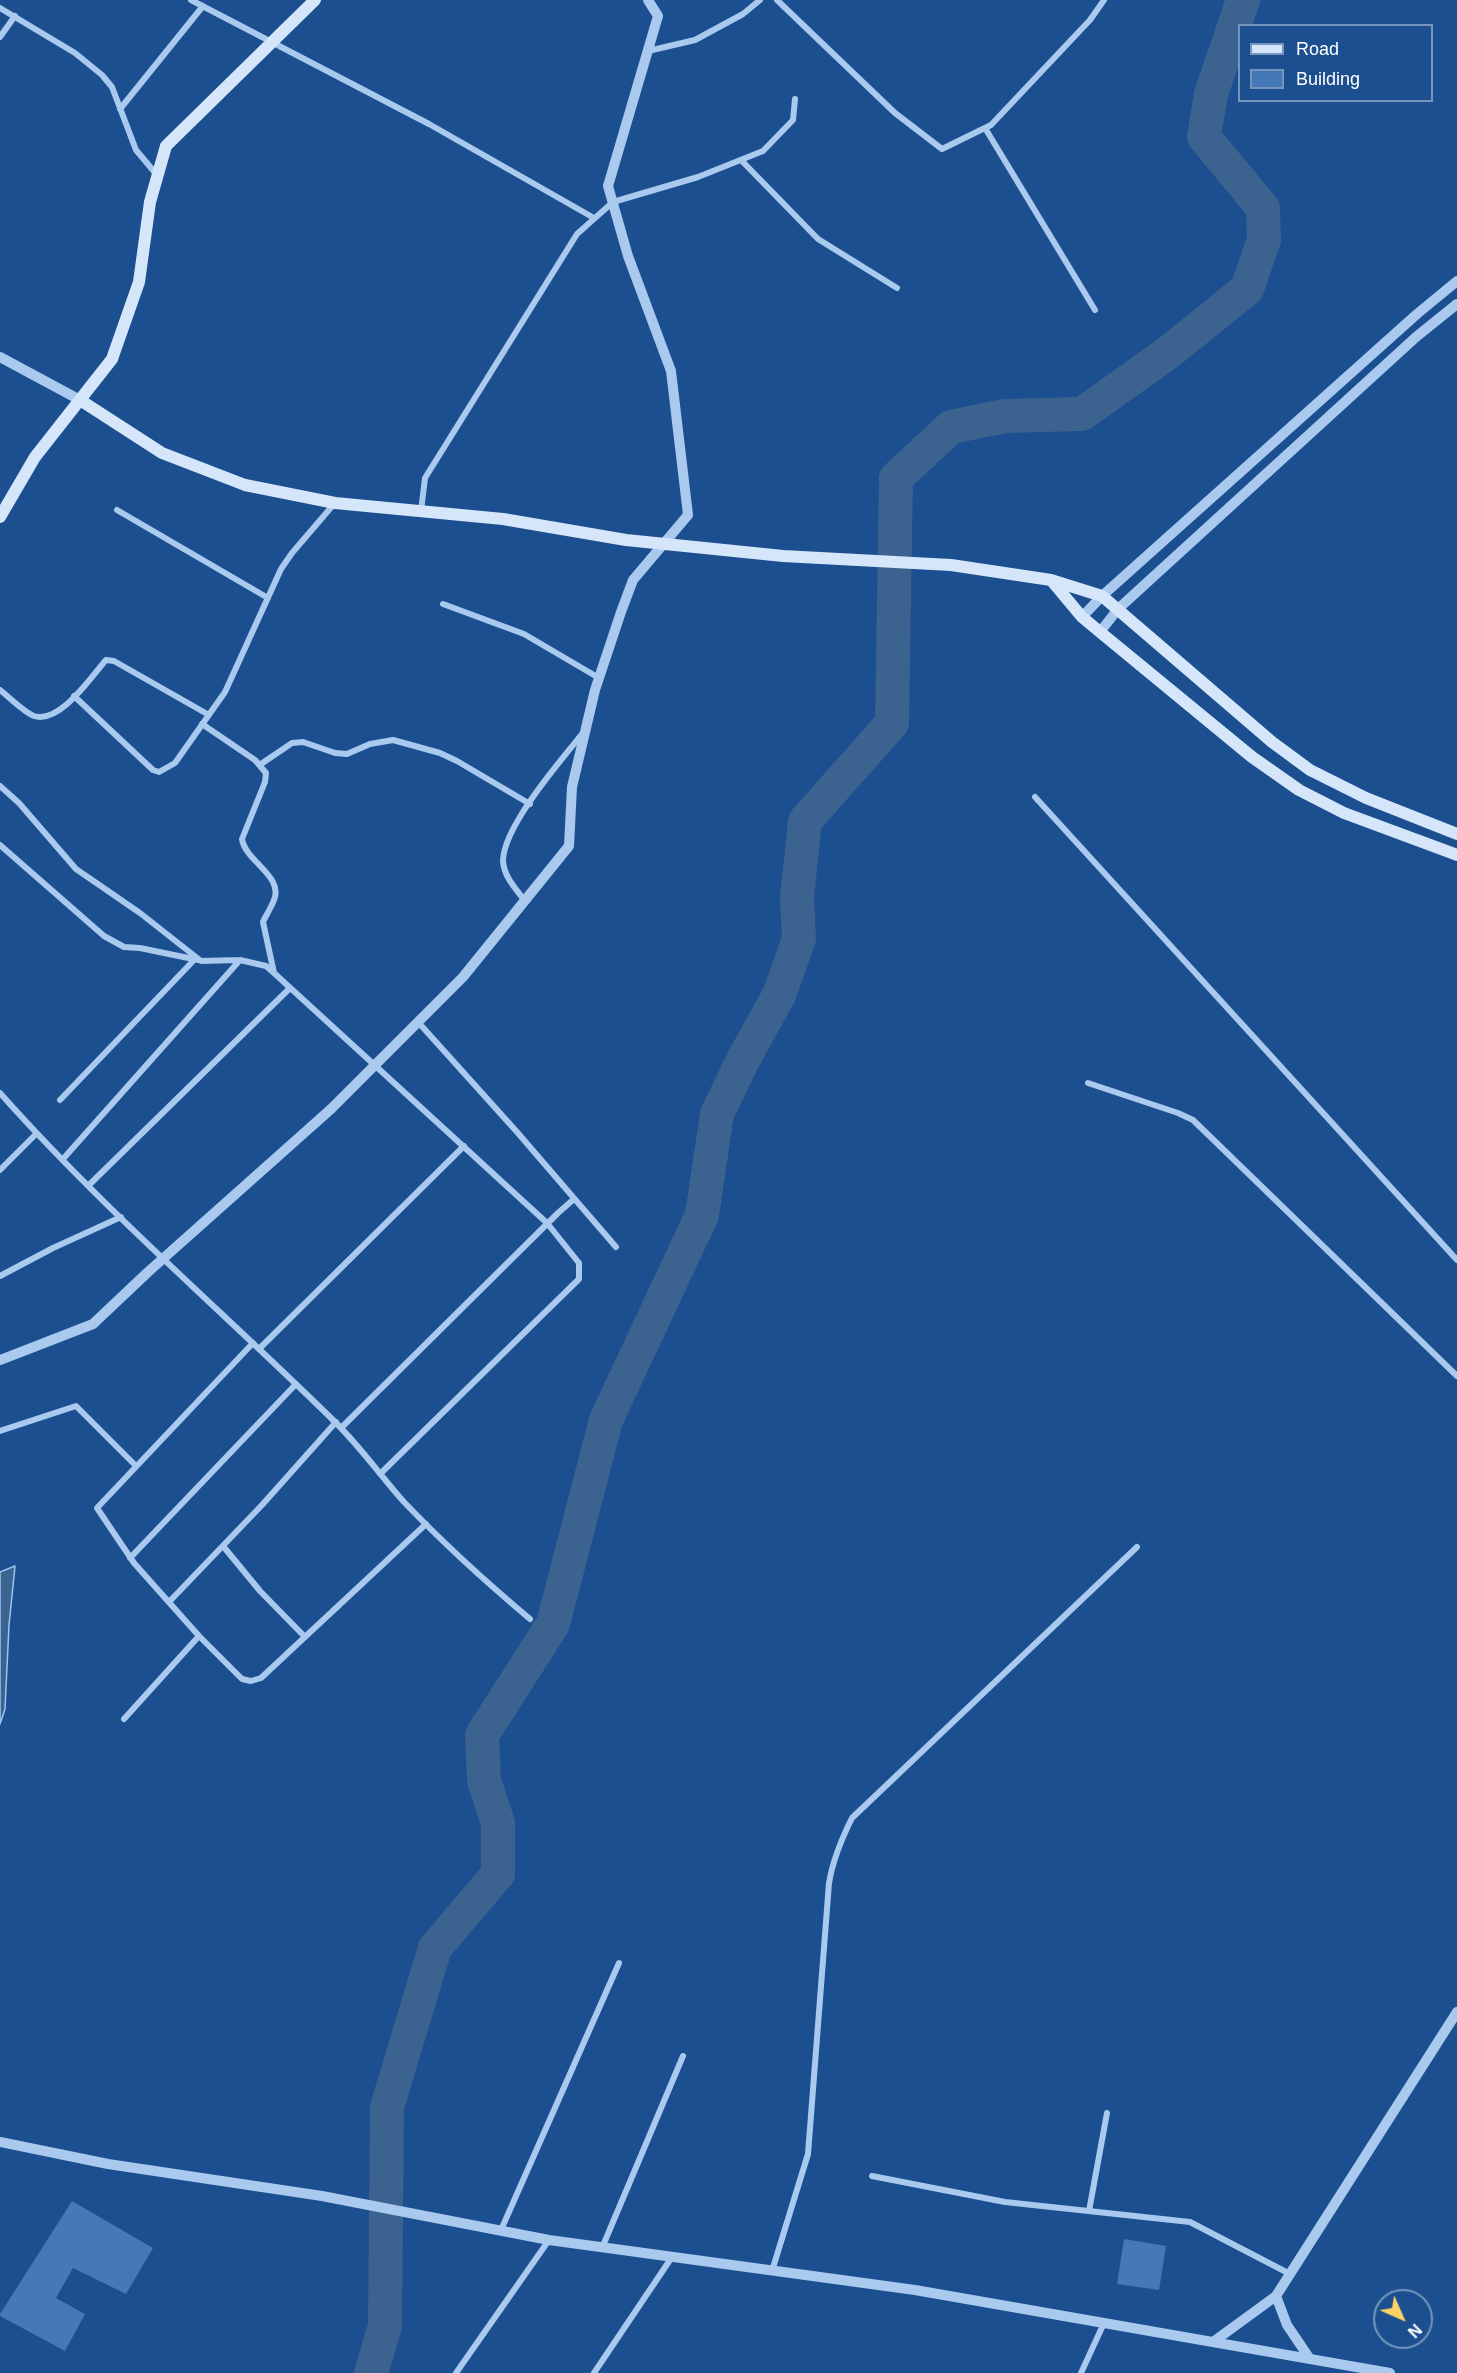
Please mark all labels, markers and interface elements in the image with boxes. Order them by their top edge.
legend [1238,24,1433,102]
text: Road [1296,39,1339,59]
text: Building [1296,69,1360,89]
north arrow [1373,2289,1433,2349]
text: N [1405,2321,1425,2341]

